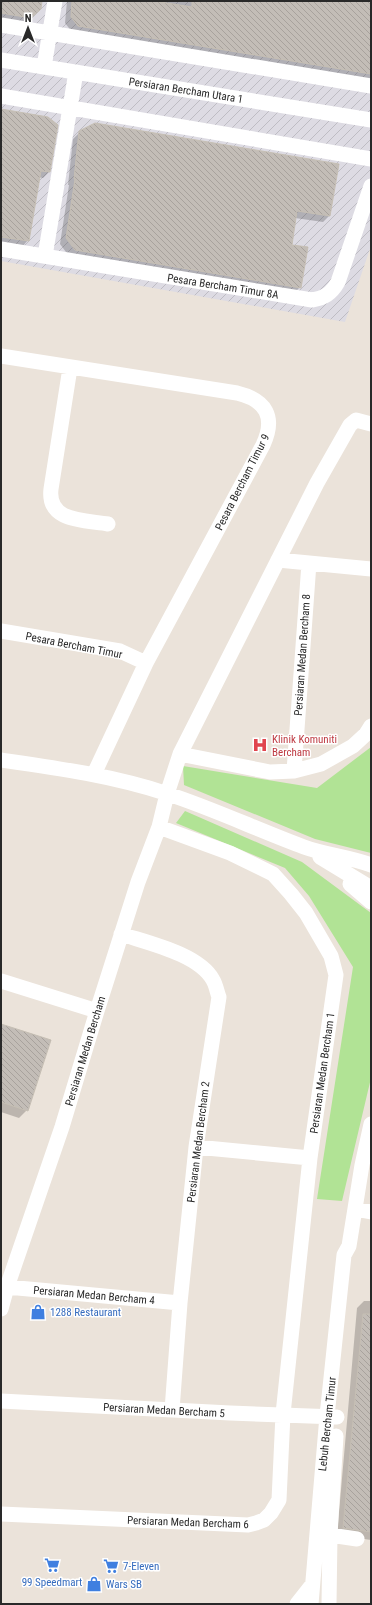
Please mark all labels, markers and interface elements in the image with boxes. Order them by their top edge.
north arrow [8,8,48,48]
text: N [25,12,32,25]
street label: Persiaran Bercham Utara 1 [128,75,244,106]
street label: Pesara Bercham Timur 8A [166,271,280,302]
street label: Pesara Bercham Timur 9 [213,432,272,532]
street label: Persiaran Medan Bercham 8 [292,594,313,716]
street label: Pesara Bercham Timur [24,630,124,661]
place label: Klinik Komuniti Bercham [272,733,337,759]
hospital icon: Klinik Komuniti Bercham [251,736,269,754]
street label: Persiaran Medan Bercham [63,995,108,1108]
street label: Persiaran Medan Bercham 1 [308,1012,337,1134]
street label: Persiaran Medan Bercham 2 [185,1081,212,1203]
street label: Persiaran Medan Bercham 4 [33,1284,156,1307]
shop icon: 1288 Restaurant [29,1303,47,1321]
place label: 1288 Restaurant [50,1306,121,1319]
street label: Lebuh Bercham Timur [316,1376,339,1472]
street label: Persiaran Medan Bercham 5 [103,1401,225,1420]
street label: Persiaran Medan Bercham 6 [127,1514,249,1531]
supermarket icon: 99 Speedmart [43,1556,61,1574]
supermarket icon: 7-Eleven [102,1557,120,1575]
place label: 7-Eleven [123,1560,159,1573]
shop icon: Wars SB [85,1575,103,1593]
place label: 99 Speedmart [22,1576,82,1589]
place label: Wars SB [106,1578,142,1591]

